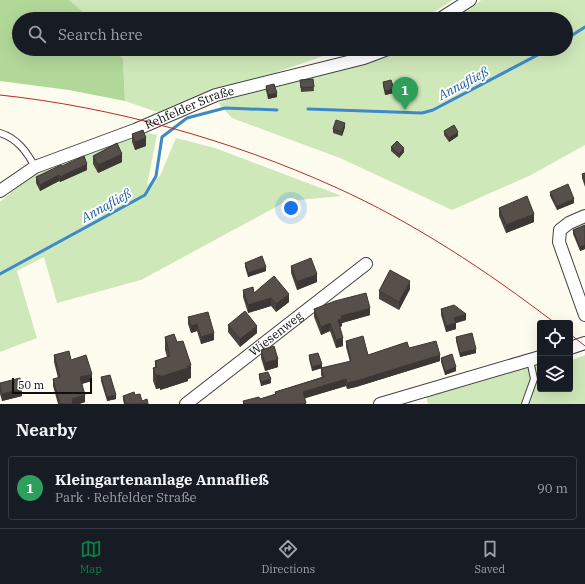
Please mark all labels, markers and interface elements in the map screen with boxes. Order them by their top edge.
search box [12,12,573,56]
icon: search [26,23,48,45]
text: Search here [58,25,143,44]
water label: Annafließ [434,63,492,104]
pin: 1 [392,77,418,110]
street label: Rehfelder Straße [142,83,235,132]
water label: Annafließ [77,184,135,227]
your location [281,198,301,218]
street label: Wiesenweg [246,308,306,359]
map controls [537,320,573,392]
button: locate [537,320,573,356]
button: layers [537,356,573,392]
scale bar [12,376,92,395]
text: 50 m [18,378,44,392]
text: Nearby [16,419,77,441]
text: Kleingartenanlage Annafließ [55,470,269,489]
text: 1 [26,480,34,497]
text: 90 m [537,480,568,497]
text: Park · Rehfelder Straße [55,489,197,506]
tab: Map [80,538,102,576]
tab: Directions [261,538,315,576]
tab: Saved [474,538,505,576]

